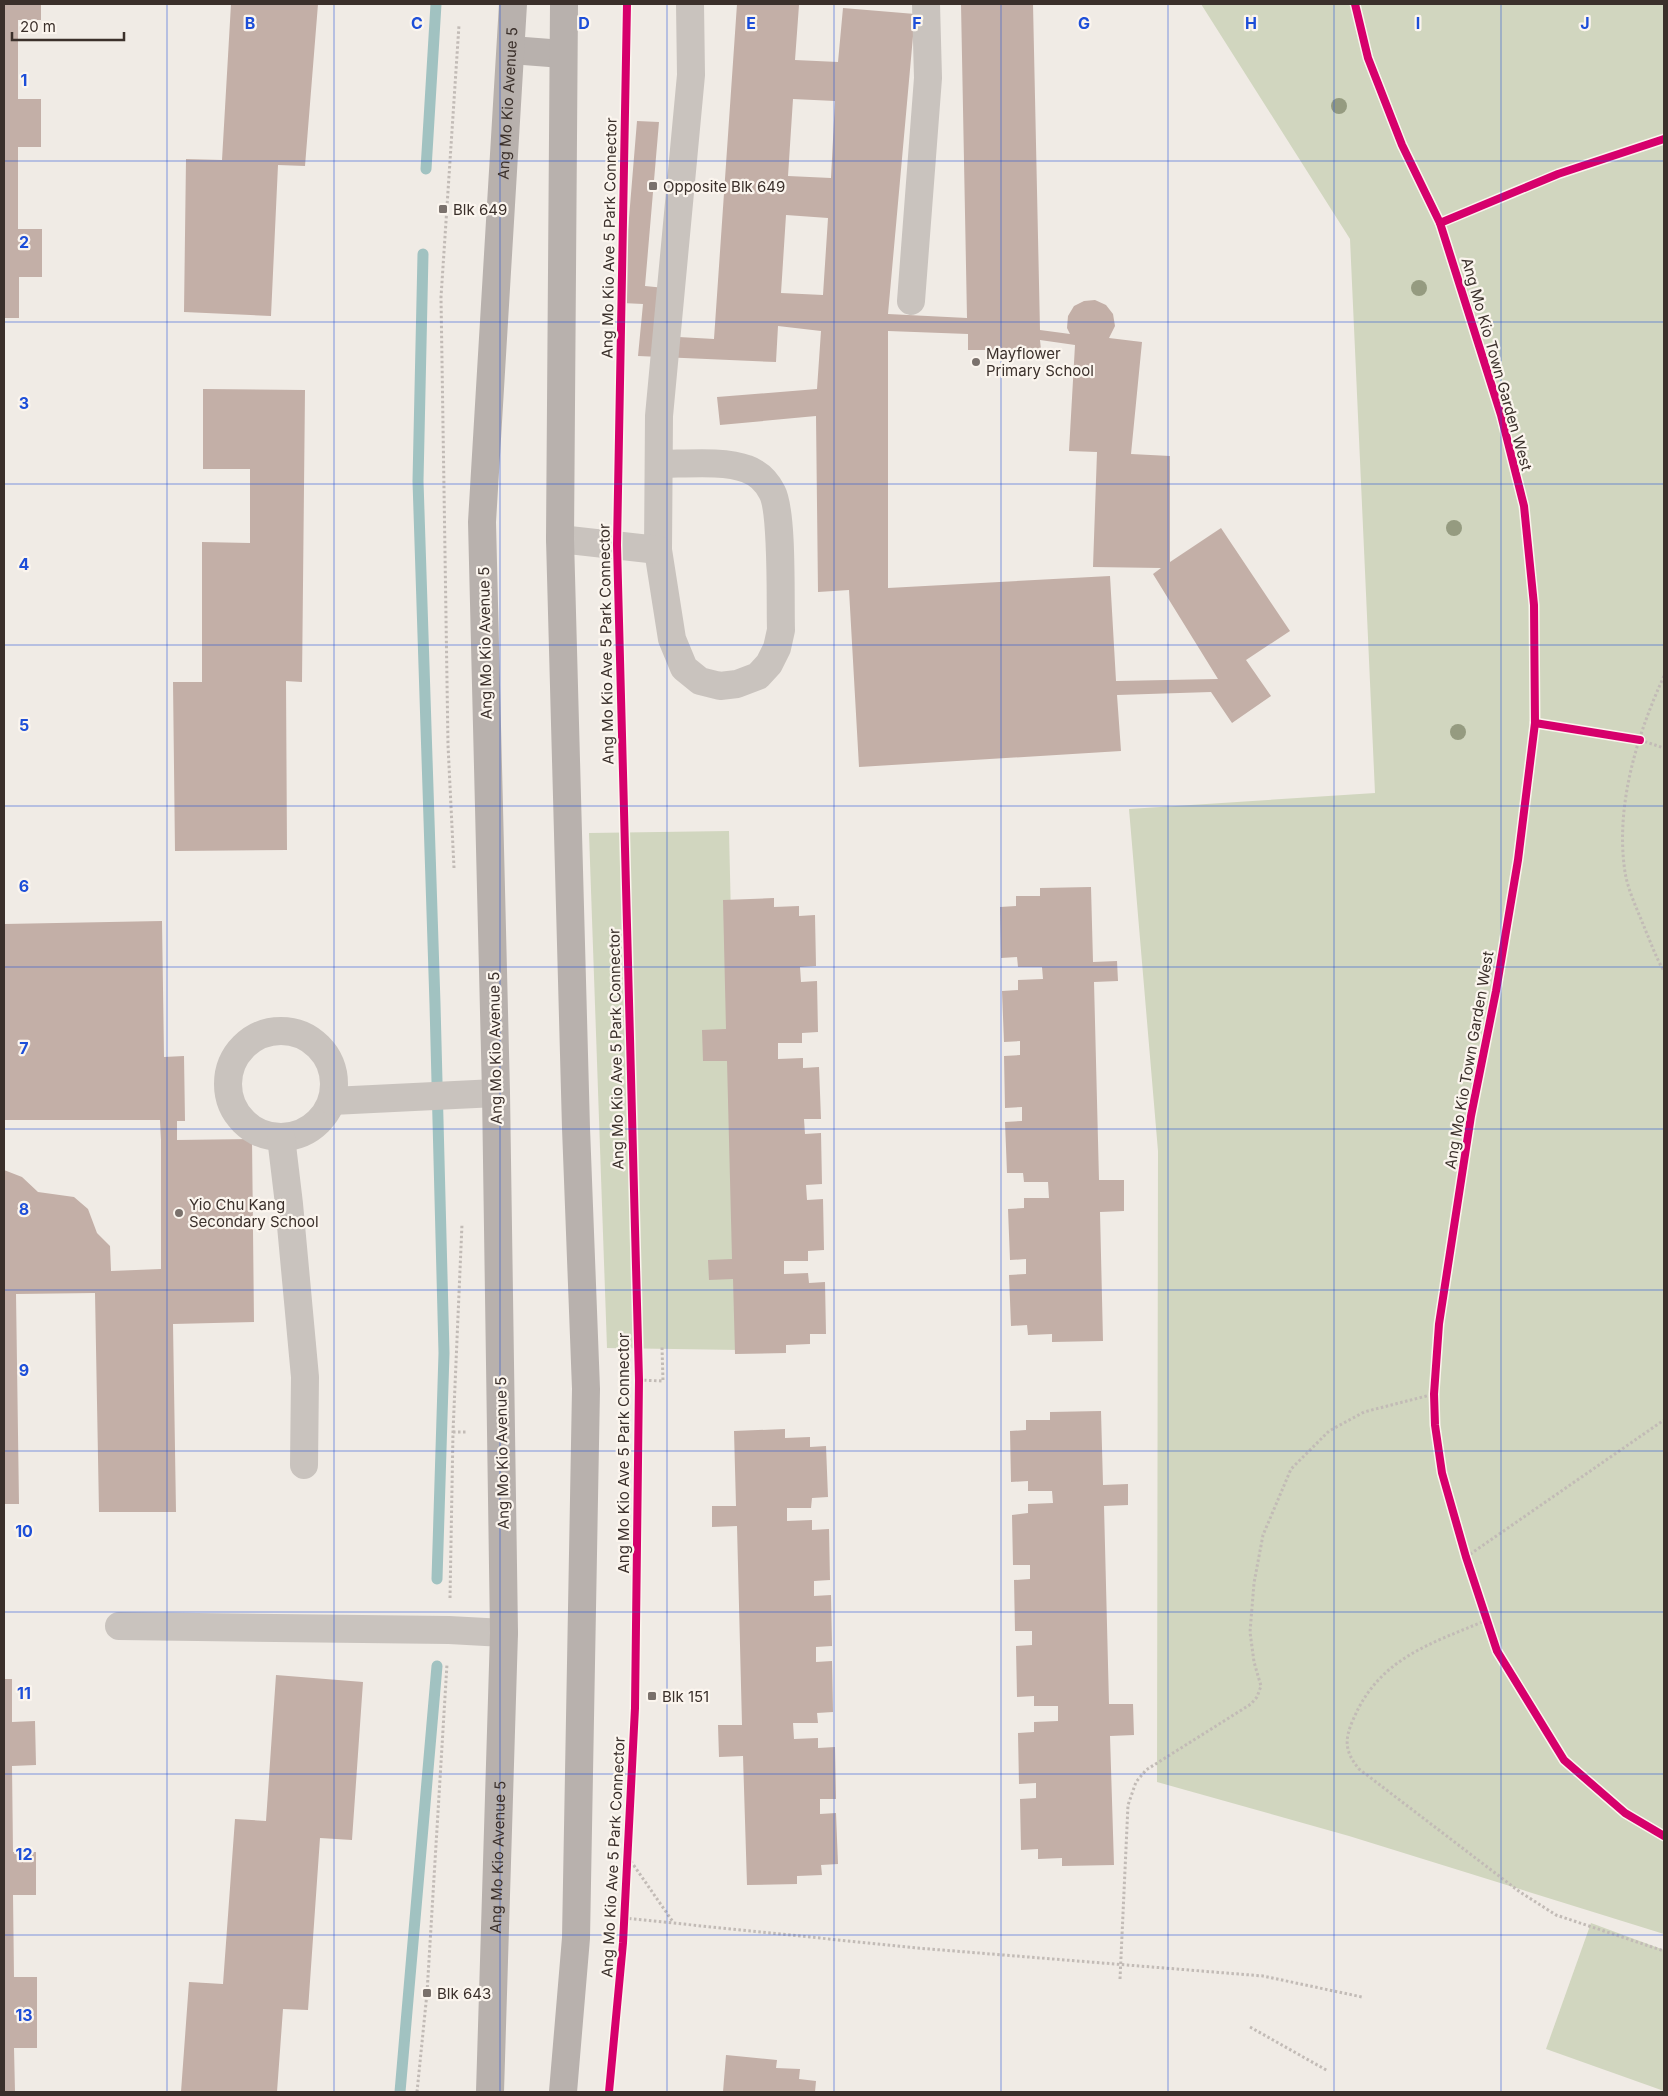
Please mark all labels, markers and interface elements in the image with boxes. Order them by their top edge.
scale bar [12,10,125,42]
text: B [245,13,255,33]
text: C [411,13,423,33]
text: D [578,13,590,33]
text: E [746,13,756,33]
text: F [912,13,922,33]
text: G [1078,13,1090,33]
text: H [1245,13,1257,33]
text: I [1416,13,1420,33]
text: J [1580,13,1590,33]
text: 20 m [20,17,56,36]
street label: Ang Mo Kio Avenue 5 [493,26,521,180]
text: 1 [21,70,27,90]
street label: Ang Mo Kio Ave 5 Park Connector [597,117,621,359]
place label: Opposite Blk 649 [663,177,785,196]
marker: Opposite Blk 649 [647,180,659,192]
place label: Blk 649 [453,200,507,219]
marker: Blk 649 [437,203,449,215]
text: 2 [19,232,29,252]
street label: Ang Mo Kio Town Garden West [1457,255,1537,473]
place label: Mayflower Primary School [986,344,1094,380]
marker: Mayflower Primary School [970,356,982,368]
text: 3 [19,393,29,413]
street label: Ang Mo Kio Ave 5 Park Connector [594,523,618,765]
text: 4 [19,554,30,574]
street label: Ang Mo Kio Avenue 5 [474,567,496,719]
text: 5 [19,715,29,735]
text: 6 [19,876,29,896]
street label: Ang Mo Kio Ave 5 Park Connector [604,928,628,1170]
street label: Ang Mo Kio Town Garden West [1440,950,1498,1170]
street label: Ang Mo Kio Avenue 5 [484,972,506,1124]
text: 7 [19,1038,29,1058]
place label: Yio Chu Kang Secondary School [189,1195,319,1231]
text: 8 [19,1199,29,1219]
marker: Yio Chu Kang Secondary School [173,1207,185,1219]
street label: Ang Mo Kio Ave 5 Park Connector [614,1332,633,1574]
text: 9 [19,1360,29,1380]
street label: Ang Mo Kio Avenue 5 [491,1377,513,1529]
text: 10 [15,1521,33,1541]
text: 11 [17,1683,31,1703]
place label: Blk 151 [662,1687,709,1706]
marker: Blk 151 [646,1690,658,1702]
street label: Ang Mo Kio Ave 5 Park Connector [597,1736,629,1978]
street label: Ang Mo Kio Avenue 5 [485,1781,509,1934]
text: 12 [16,1844,32,1864]
place label: Blk 643 [437,1984,491,2003]
marker: Blk 643 [421,1987,433,1999]
text: 13 [15,2005,33,2025]

